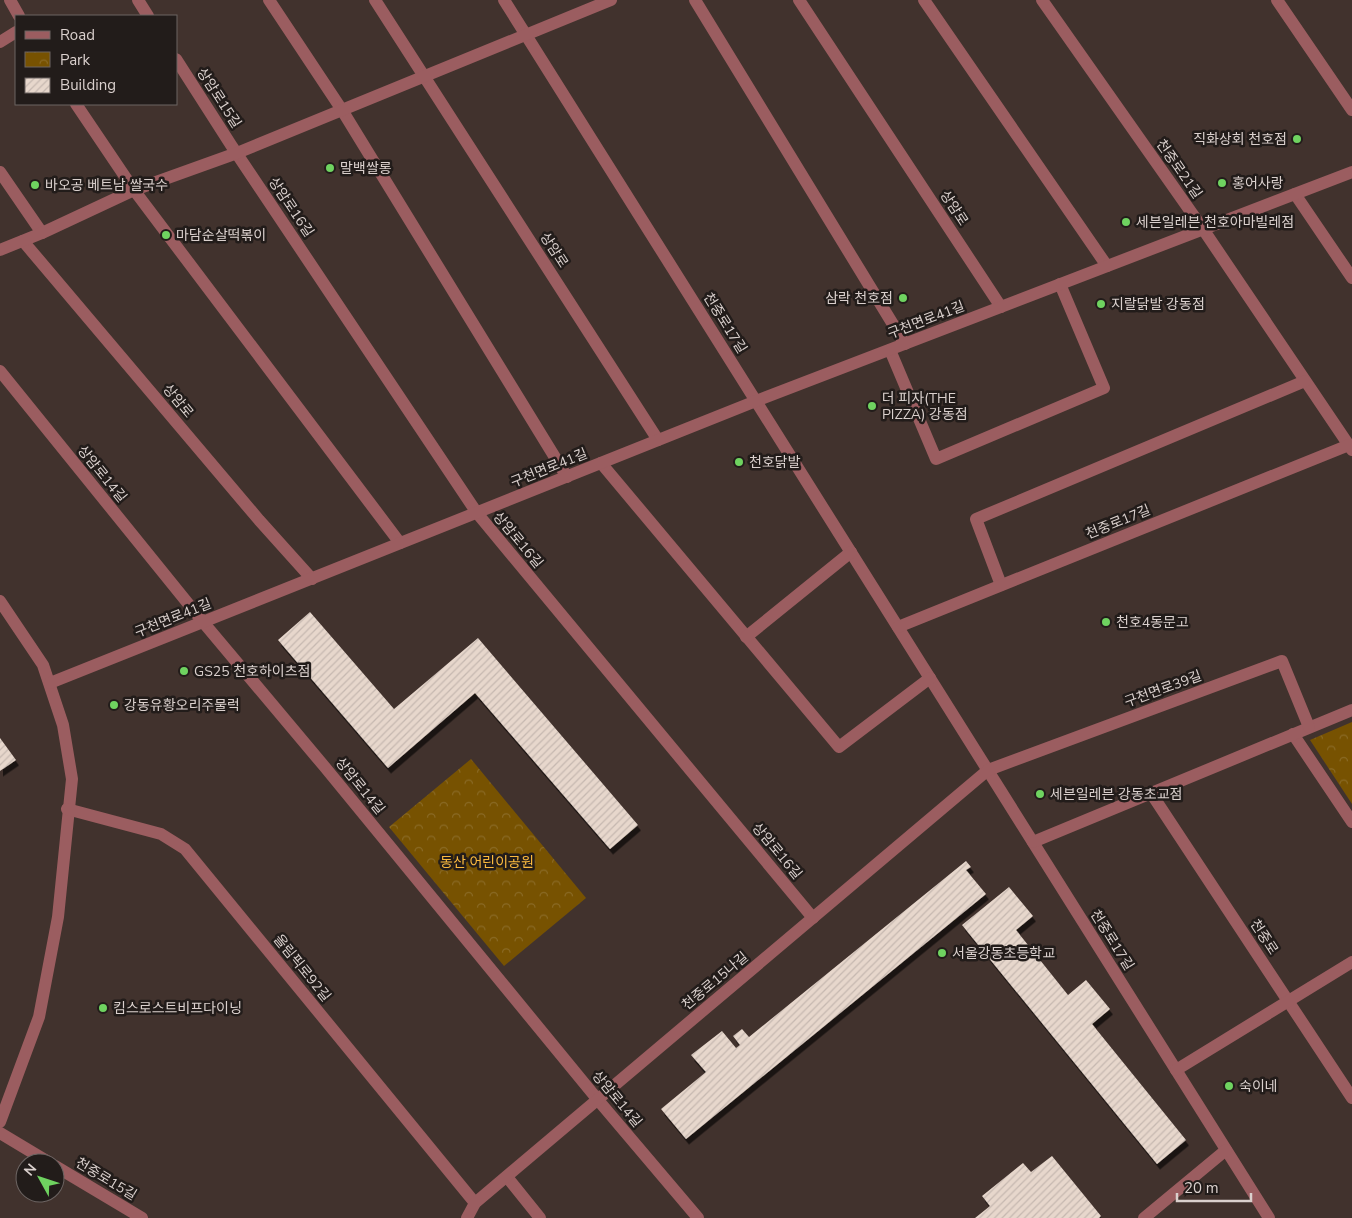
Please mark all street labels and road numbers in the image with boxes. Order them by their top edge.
street label: 상암로15길 [192,64,246,132]
street label: 천중로21길 [1152,136,1206,202]
street label: 상암로16길 [264,173,318,241]
street label: 상암로 [936,187,973,229]
street label: 상암로 [536,229,573,271]
street label: 천중로17길 [699,289,751,357]
street label: 구천면로41길 [885,297,967,343]
street label: 상암로 [158,380,198,422]
street label: 상암로14길 [73,441,131,507]
street label: 구천면로41길 [508,444,590,492]
street label: 천중로17길 [1083,500,1153,544]
street label: 상암로16길 [489,508,547,572]
street label: 구천면로41길 [132,594,214,642]
street label: 구천면로39길 [1122,666,1204,712]
street label: 상암로14길 [331,753,389,819]
street label: 상암로16길 [748,819,806,883]
street label: 천중로17길 [1086,906,1138,974]
street label: 천중로 [1246,916,1283,958]
street label: 올림픽로92길 [269,930,335,1006]
street label: 천중로15나길 [678,948,752,1014]
street label: 상암로14길 [588,1067,646,1131]
street label: 천중로15길 [72,1153,140,1205]

